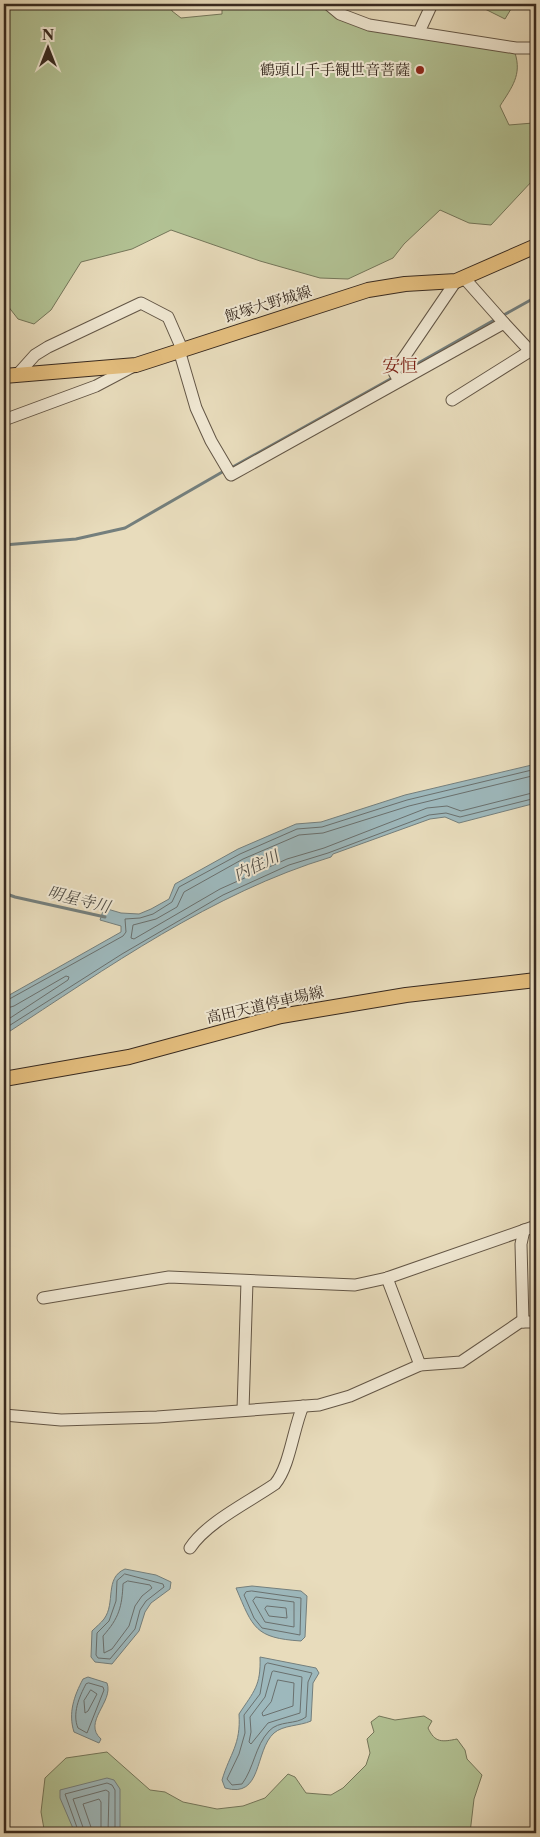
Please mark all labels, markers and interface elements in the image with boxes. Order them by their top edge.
north arrow [22,22,72,72]
text: N [42,26,54,44]
place label: 鶴頭山千手観世音菩薩 [260,60,410,79]
marker: 鶴頭山千手観世音菩薩 [414,64,426,76]
street label: 飯塚大野城線 [222,281,314,326]
district label: 安恒 [382,355,418,377]
water label: 内住川 [230,845,284,885]
water label: 明星寺川 [46,882,114,917]
street label: 高田天道停車場線 [204,982,325,1027]

